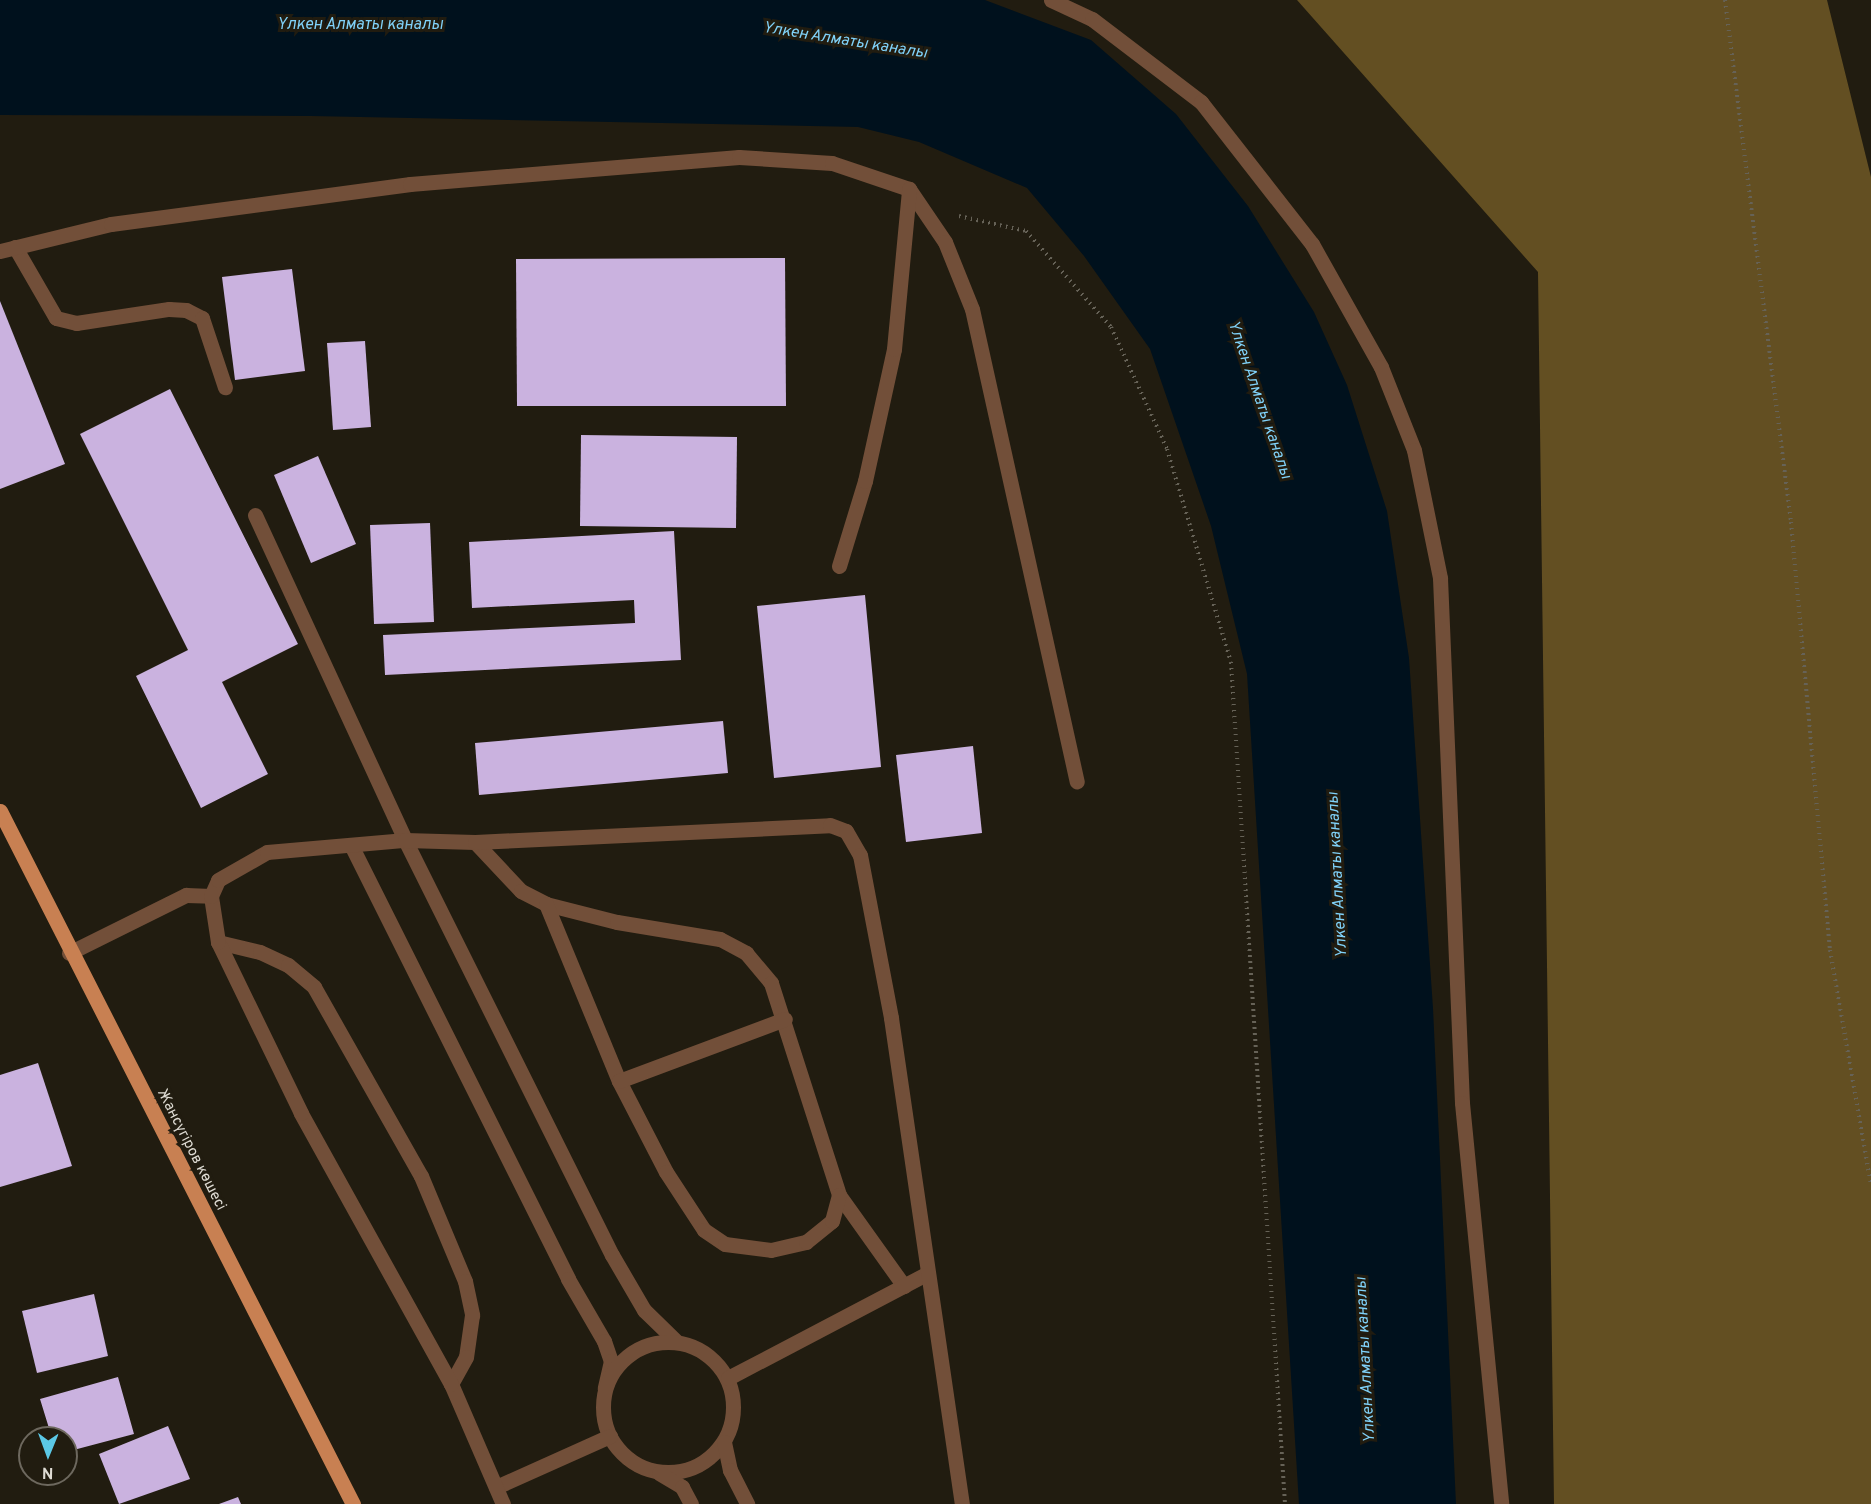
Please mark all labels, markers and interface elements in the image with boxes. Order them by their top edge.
water label: Үлкен Алматы каналы [277,15,443,35]
water label: Үлкен Алматы каналы [761,18,929,64]
water label: Үлкен Алматы каналы [1223,318,1295,482]
water label: Үлкен Алматы каналы [1324,791,1352,959]
street label: Жансүгіров көшесі [153,1086,229,1214]
water label: Үлкен Алматы каналы [1352,1276,1380,1444]
north arrow [18,1426,78,1486]
text: N [42,1462,54,1482]

